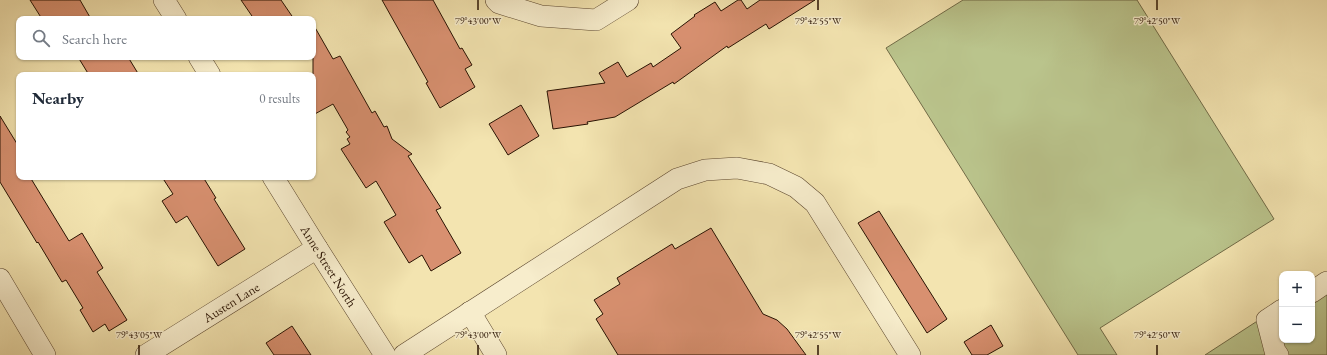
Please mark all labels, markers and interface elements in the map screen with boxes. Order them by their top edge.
text: 79°43'00"W [455,14,502,27]
text: 79°42'55"W [795,14,842,27]
text: 79°42'50"W [1134,14,1181,27]
search box [16,16,316,60]
icon: search [30,27,52,49]
text: Search here [62,29,127,48]
text: Nearby [32,87,84,109]
text: 0 results [259,90,300,107]
street label: Anne Street North [296,221,361,311]
map controls [1279,271,1315,343]
button: + [1279,271,1315,307]
street label: Austen Lane [199,278,263,327]
button: − [1279,307,1315,343]
text: 79°43'05"W [116,328,163,341]
text: 79°43'00"W [455,328,502,341]
text: 79°42'55"W [795,328,842,341]
text: 79°42'50"W [1134,328,1181,341]

